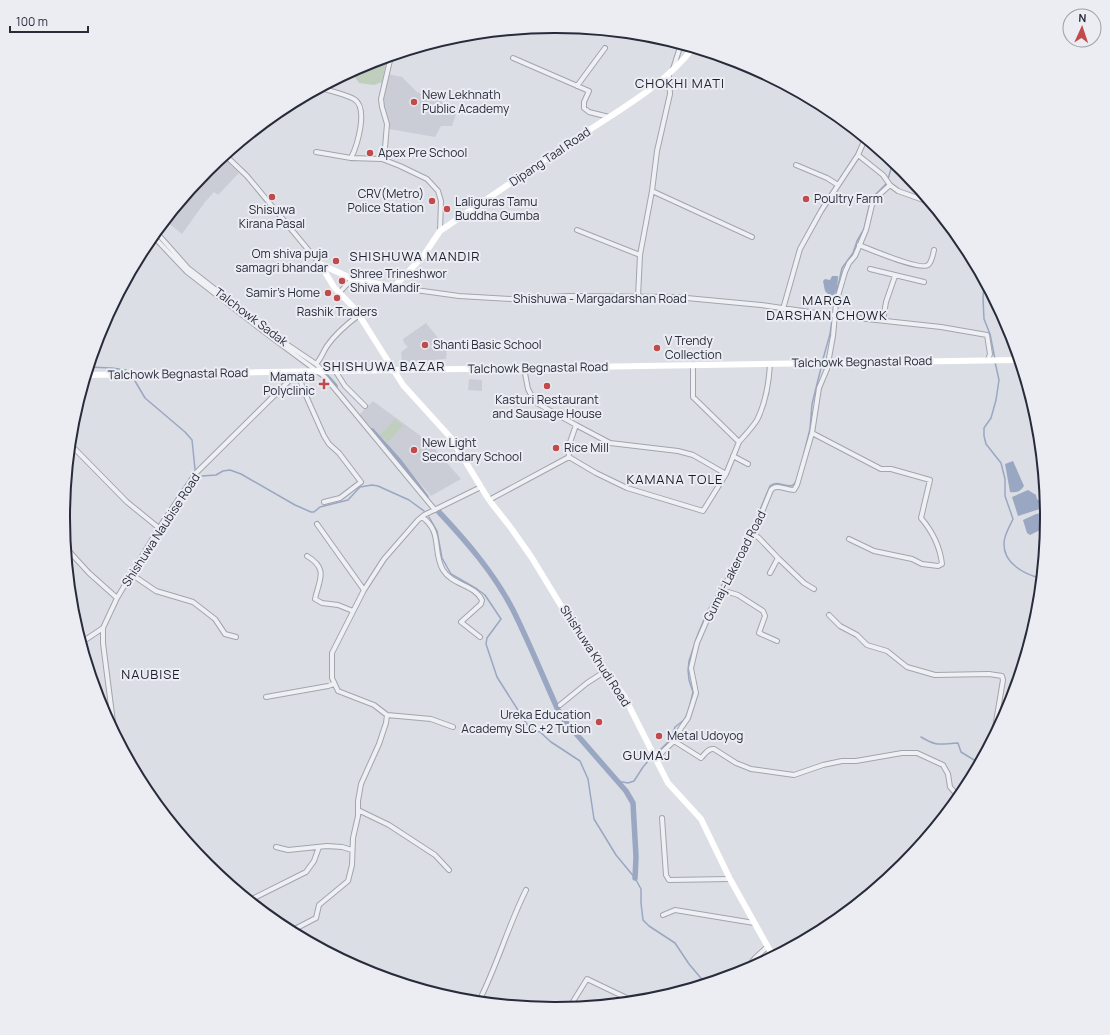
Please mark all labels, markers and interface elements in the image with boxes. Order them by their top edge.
scale bar [10,8,88,34]
north arrow [1062,8,1102,48]
text: N [1078,10,1087,25]
text: 100 m [16,13,48,30]
district label: CHOKHI MATI [635,74,725,92]
place label: New Lekhnath Public Academy [422,86,510,117]
marker: New Lekhnath Public Academy [409,97,419,107]
street label: Dipang Taal Road [506,123,594,190]
place label: Apex Pre School [378,144,467,161]
marker: Apex Pre School [365,148,375,158]
place label: CRV(Metro) Police Station [348,185,424,216]
place label: Poultry Farm [814,190,883,207]
marker: Shisuwa Kirana Pasal [267,192,277,202]
place label: Laliguras Tamu Buddha Gumba [455,193,539,224]
marker: Poultry Farm [801,194,811,204]
marker: CRV(Metro) Police Station [427,196,437,206]
place label: Shisuwa Kirana Pasal [239,201,305,232]
marker: Laliguras Tamu Buddha Gumba [442,204,452,214]
place label: Om shiva puja samagri bhandar [235,245,329,276]
district label: SHISHUWA MANDIR [349,247,481,265]
marker: Om shiva puja samagri bhandar [331,256,341,266]
place label: Shree Trineshwor Shiva Mandir [350,265,447,296]
marker: Shree Trineshwor Shiva Mandir [337,276,347,286]
street label: Talchowk Sadak [211,283,292,350]
place label: Samir's Home [246,284,320,301]
marker: Samir's Home [323,288,333,298]
street label: Shishuwa - Margadarshan Road [513,290,687,307]
district label: MARGA DARSHAN CHOWK [766,291,888,324]
marker: Rashik Traders [332,293,342,303]
place label: Rashik Traders [297,303,377,320]
place label: V Trendy Collection [665,332,722,363]
place label: Shanti Basic School [433,336,542,353]
marker: Shanti Basic School [420,340,430,350]
marker: V Trendy Collection [652,343,662,353]
street label: Talchowk Begnastal Road [792,352,932,371]
district label: SHISHUWA BAZAR [323,357,445,375]
street label: Talchowk Begnastal Road [468,358,608,377]
street label: Talchowk Begnastal Road [108,364,248,383]
place label: Mamata Polyclinic [263,368,315,399]
marker: Mamata Polyclinic [318,378,330,390]
marker: Kasturi Restaurant and Sausage House [542,381,552,391]
place label: Kasturi Restaurant and Sausage House [492,391,602,422]
place label: New Light Secondary School [422,434,522,465]
place label: Rice Mill [564,439,609,456]
marker: Rice Mill [551,443,561,453]
marker: New Light Secondary School [409,445,419,455]
street label: Shishuwa Naubise Road [118,470,204,590]
district label: KAMANA TOLE [626,470,724,488]
street label: Gumaj-Lakeroad Road [699,508,770,624]
street label: Shishuwa Khudi Road [556,602,635,710]
district label: NAUBISE [121,665,181,683]
place label: Ureka Education Academy SLC +2 Tution [461,706,591,737]
marker: Ureka Education Academy SLC +2 Tution [594,717,604,727]
place label: Metal Udoyog [667,727,743,744]
marker: Metal Udoyog [654,731,664,741]
district label: GUMAJ [623,746,671,764]

